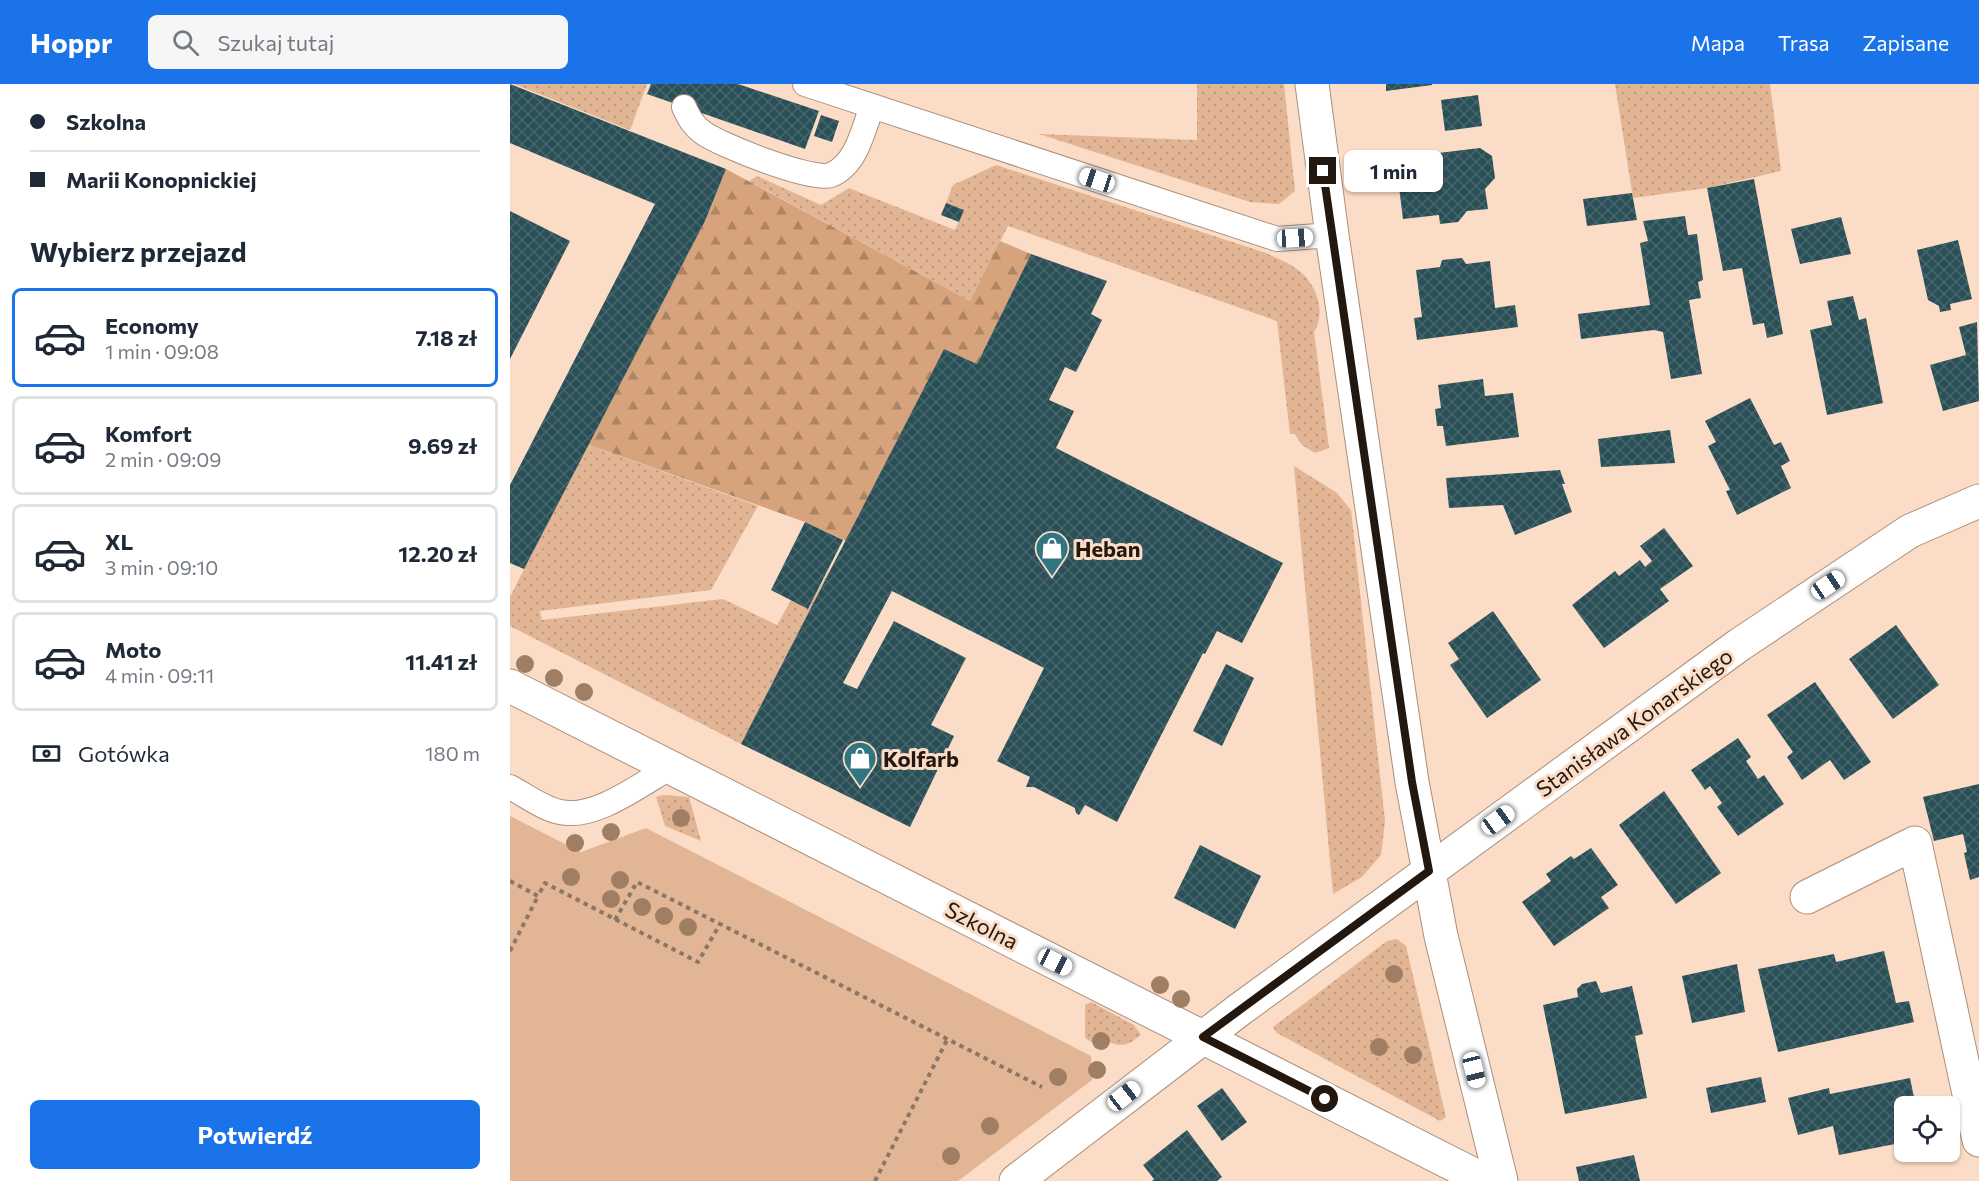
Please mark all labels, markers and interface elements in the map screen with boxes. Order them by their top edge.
search box [148,15,568,69]
text: Hoppr [30,25,112,59]
icon: search [169,26,202,59]
text: Szukaj tutaj [217,29,334,56]
text: Mapa [1691,30,1745,55]
text: Trasa [1778,30,1829,55]
text: Zapisane [1862,30,1949,55]
text: Szkolna [66,108,146,135]
callout: 1 min [1344,150,1443,192]
route end [1309,157,1336,184]
text: 1 min [1370,159,1417,183]
text: Marii Konopnickiej [66,166,257,193]
car [1077,166,1117,194]
car [1277,228,1313,248]
text: Wybierz przejazd [30,235,247,268]
icon: car [33,311,87,365]
text: Economy [105,312,199,339]
text: 7.18 zł [416,324,477,351]
text: 1 min · 09:08 [105,339,219,363]
icon: car [33,419,87,473]
text: Komfort [105,420,192,447]
text: 9.69 zł [408,432,477,459]
text: 2 min · 09:09 [105,447,221,471]
icon: car [33,527,87,581]
text: XL [105,528,133,555]
shop icon: Heban [1034,530,1070,577]
place label: Heban [1075,535,1140,562]
text: 12.20 zł [398,540,477,567]
text: 3 min · 09:10 [105,555,218,579]
car [1808,567,1848,603]
icon: car [33,635,87,689]
text: Moto [105,636,161,663]
street label: Stanisława Konarskiego [1531,642,1737,802]
text: 11.41 zł [405,648,477,675]
text: 4 min · 09:11 [105,663,214,687]
icon: cash [30,737,63,770]
text: Gotówka [78,740,170,767]
shop icon: Kolfarb [842,740,878,787]
text: 180 m [425,741,480,765]
place label: Kolfarb [883,745,959,772]
car [1478,802,1518,838]
street label: Szkolna [941,895,1023,955]
car [1035,946,1075,978]
car [1461,1050,1487,1090]
car [1104,1078,1144,1114]
route start [1311,1085,1338,1112]
map controls [1894,1096,1960,1162]
button: locate [1894,1096,1960,1162]
button: Potwierdź [30,1100,480,1169]

